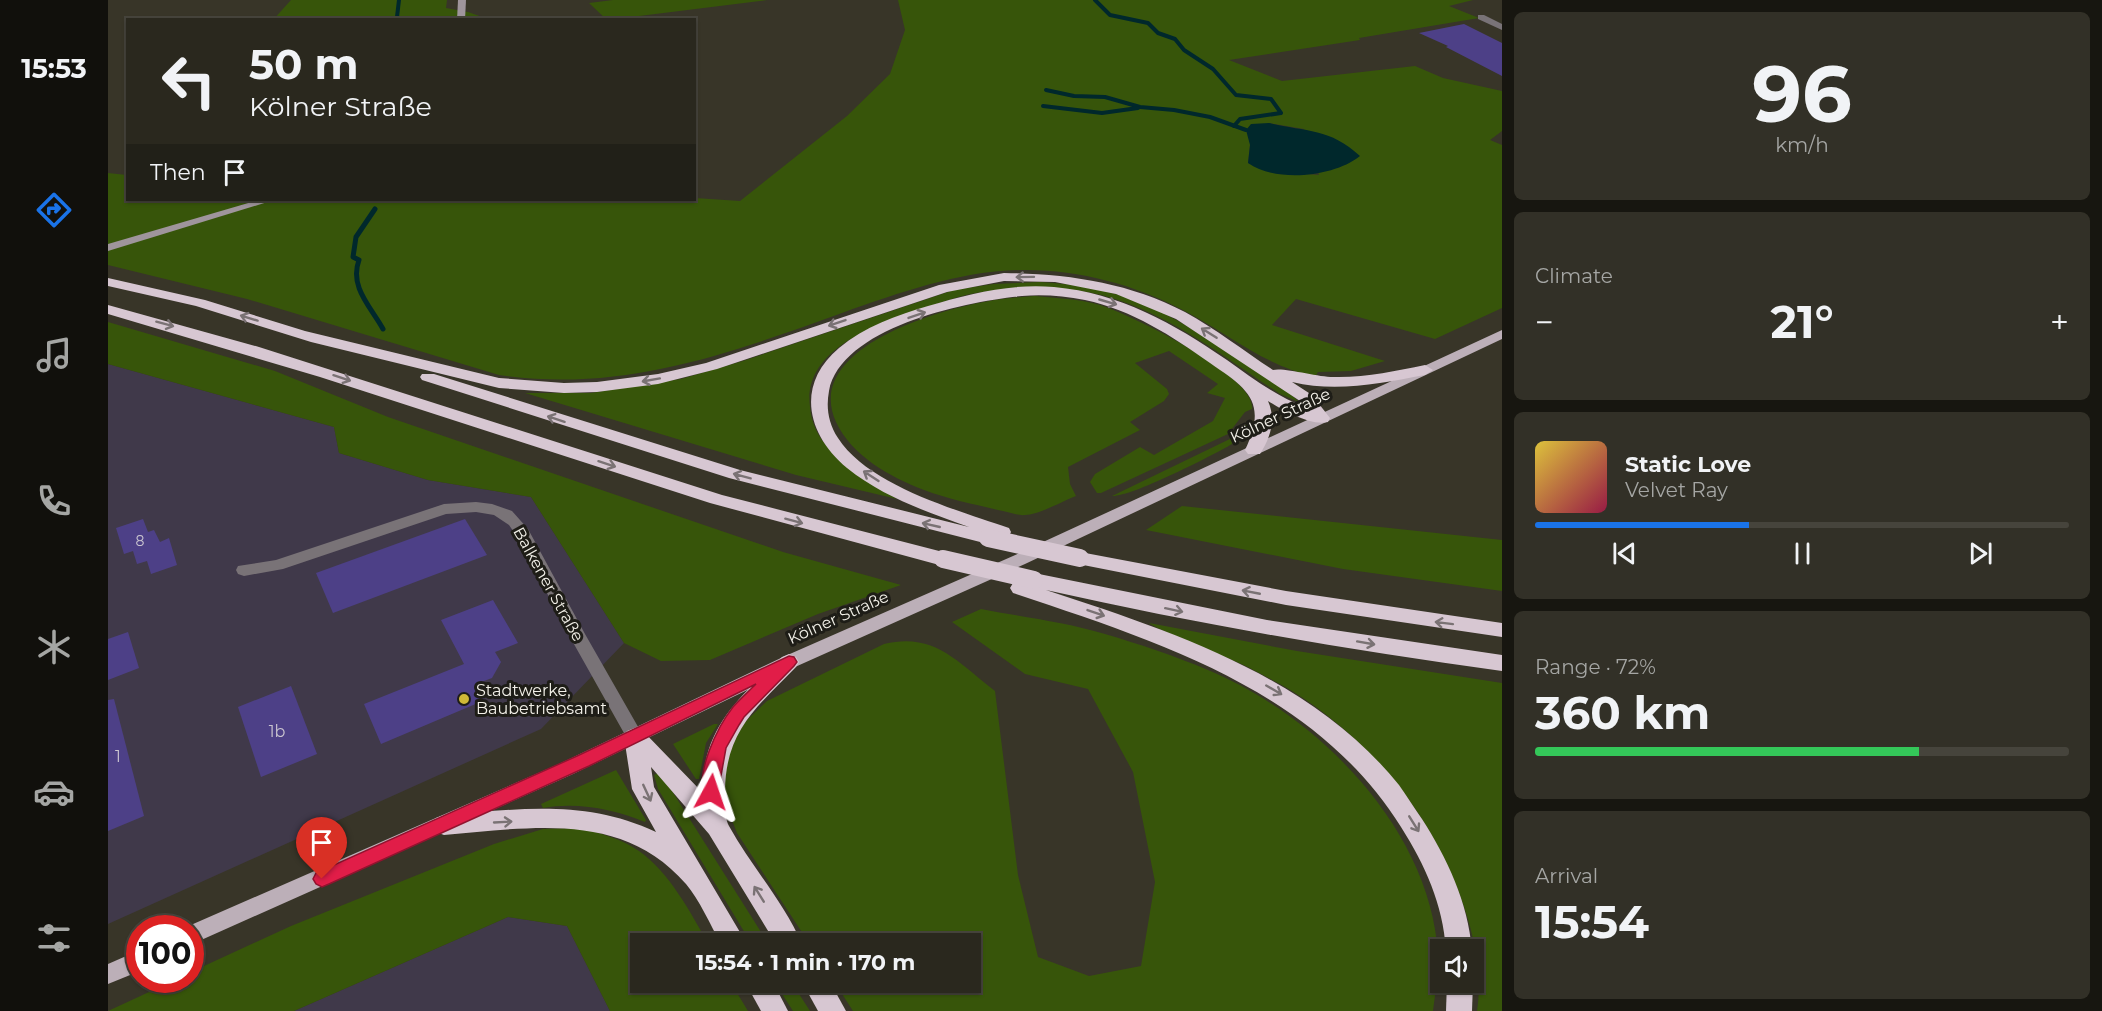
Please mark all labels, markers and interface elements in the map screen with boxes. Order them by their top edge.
text: 50 m [249,38,358,90]
icon: left [150,42,228,120]
text: 96 [1752,46,1852,142]
text: 15:53 [21,52,87,85]
text: Kölner Straße [249,90,432,123]
text: km/h [1775,133,1829,157]
icon: arrive [218,156,251,189]
text: Then [150,159,206,186]
icon: directions [33,189,75,231]
text: Climate [1535,264,1613,288]
one-way arrow [1016,271,1036,283]
text: 21° [1770,294,1834,349]
one-way arrow [1098,297,1117,308]
text: − [1535,302,1554,342]
text: + [2050,302,2069,342]
one-way arrow [907,309,926,320]
one-way arrow [240,312,259,323]
one-way arrow [155,319,174,331]
one-way arrow [828,319,847,330]
one-way arrow [1200,327,1217,340]
icon: music [33,334,75,376]
one-way arrow [332,373,351,384]
one-way arrow [641,374,661,385]
street label: Kölner Straße [1227,384,1333,447]
one-way arrow [547,413,566,424]
text: Static Love [1625,451,1751,478]
one-way arrow [597,460,616,471]
one-way arrow [733,470,752,481]
one-way arrow [864,470,880,482]
text: Velvet Ray [1625,478,1728,502]
icon: phone [33,480,75,522]
one-way arrow [784,516,803,528]
one-way arrow [922,519,941,530]
street label: Balkener Straße [509,524,588,645]
house number: 8 [136,532,145,550]
icon: previous [1608,537,1641,570]
icon: pause [1786,537,1819,570]
icon: next [1964,537,1997,570]
one-way arrow [1242,586,1262,597]
street label: Kölner Straße [785,587,892,648]
one-way arrow [1164,605,1183,616]
one-way arrow [1086,609,1104,620]
one-way arrow [1435,617,1454,628]
icon: climate [33,626,75,668]
one-way arrow [1356,638,1375,649]
text: Range · 72% [1535,655,1656,679]
place label: Stadtwerke, Baubetriebsamt [476,681,608,718]
one-way arrow [1265,684,1282,696]
text: 360 km [1535,685,1710,740]
marker: Stadtwerke, Baubetriebsamt [457,692,471,706]
house number: 1b [269,722,285,741]
house number: 1 [115,747,121,766]
position arrow [679,760,743,824]
icon: car [33,771,75,813]
one-way arrow [642,784,654,802]
one-way arrow [1408,815,1420,832]
one-way arrow [492,816,512,827]
pin [296,817,347,879]
icon: arrive [305,826,338,859]
text: Arrival [1535,864,1598,888]
one-way arrow [753,886,765,903]
text: 15:54 [1535,894,1649,949]
speed limit sign: 100 [126,915,204,993]
icon: filters [33,917,75,959]
map controls [1430,939,1484,993]
button: sound [1430,939,1484,993]
text: 15:54 · 1 min · 170 m [696,949,915,976]

